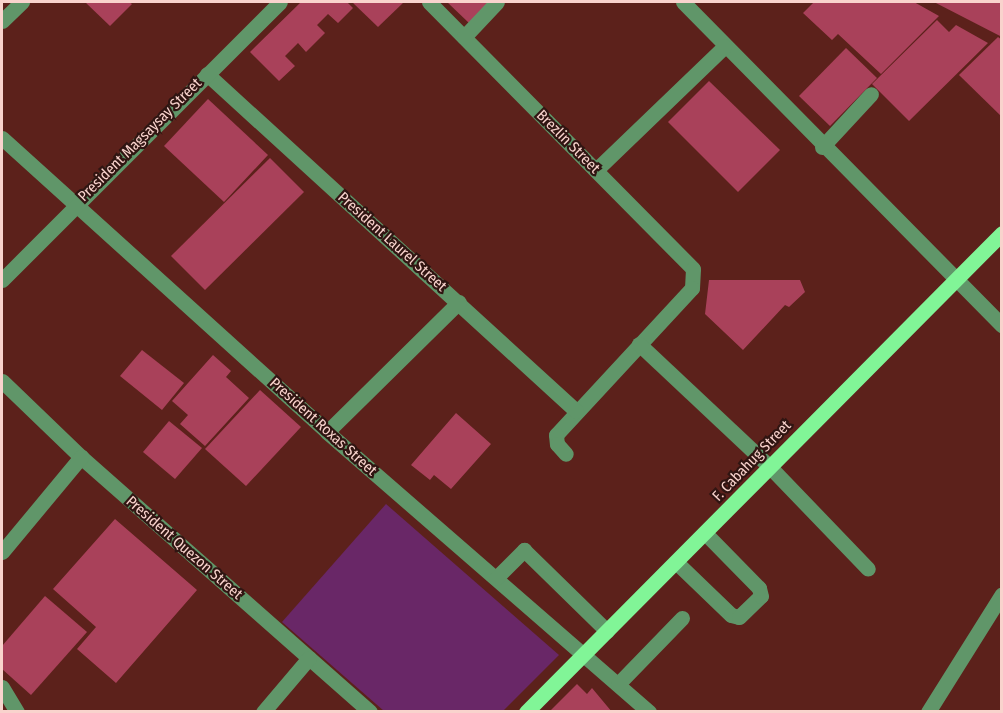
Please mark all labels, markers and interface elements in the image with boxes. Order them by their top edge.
street label: President Magsaysay Street [75,75,205,205]
street label: Brezlin Street [533,107,603,177]
street label: President Laurel Street [334,188,450,296]
street label: President Roxas Street [266,374,380,480]
street label: F. Cabahug Street [709,417,795,505]
street label: President Quezon Street [122,493,246,603]

